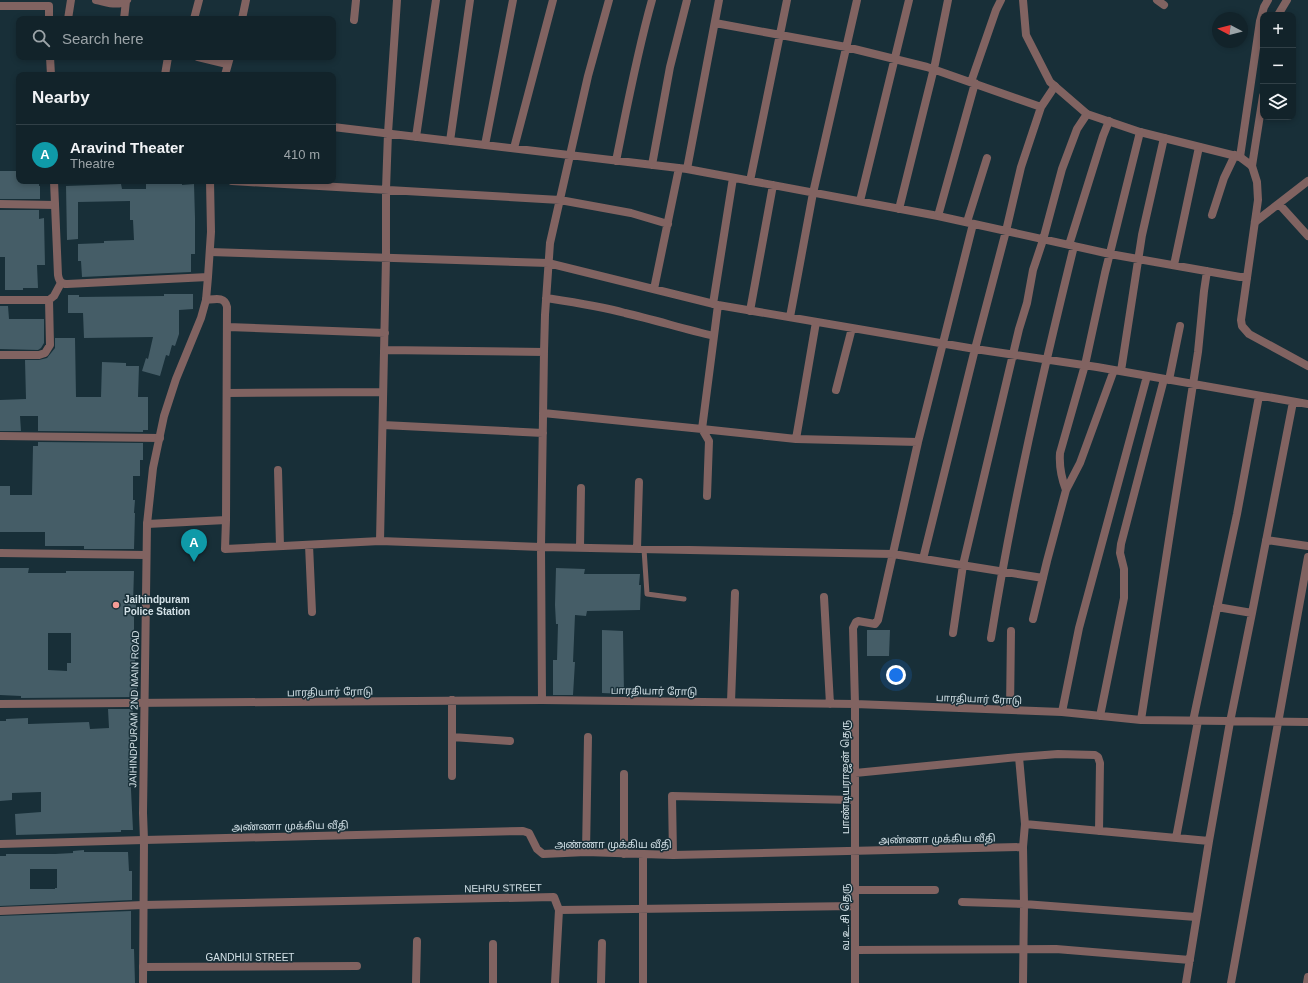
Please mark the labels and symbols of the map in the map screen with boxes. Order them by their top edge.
north arrow [1212,12,1248,48]
pin: A [181,529,207,562]
place label: Jaihindpuram Police Station [124,594,190,617]
marker: Jaihindpuram Police Station [111,600,121,610]
street label: JAIHINDPURAM 2ND MAIN ROAD [127,630,141,788]
your location [886,665,906,685]
street label: பாரதியார் ரோடு [611,685,697,698]
street label: பாரதியார் ரோடு [287,686,373,699]
street label: பாரதியார் ரோடு [936,692,1022,707]
street label: பாண்டியராஜன் தெரு [840,720,852,834]
street label: அண்ணா முக்கிய வீதி [231,819,349,834]
street label: அண்ணா முக்கிய வீதி [878,832,996,847]
street label: அண்ணா முக்கிய வீதி [554,839,672,851]
street label: NEHRU STREET [464,882,542,894]
street label: வ.உ.சி தெரு [840,883,852,951]
street label: GANDHIJI STREET [206,952,294,963]

